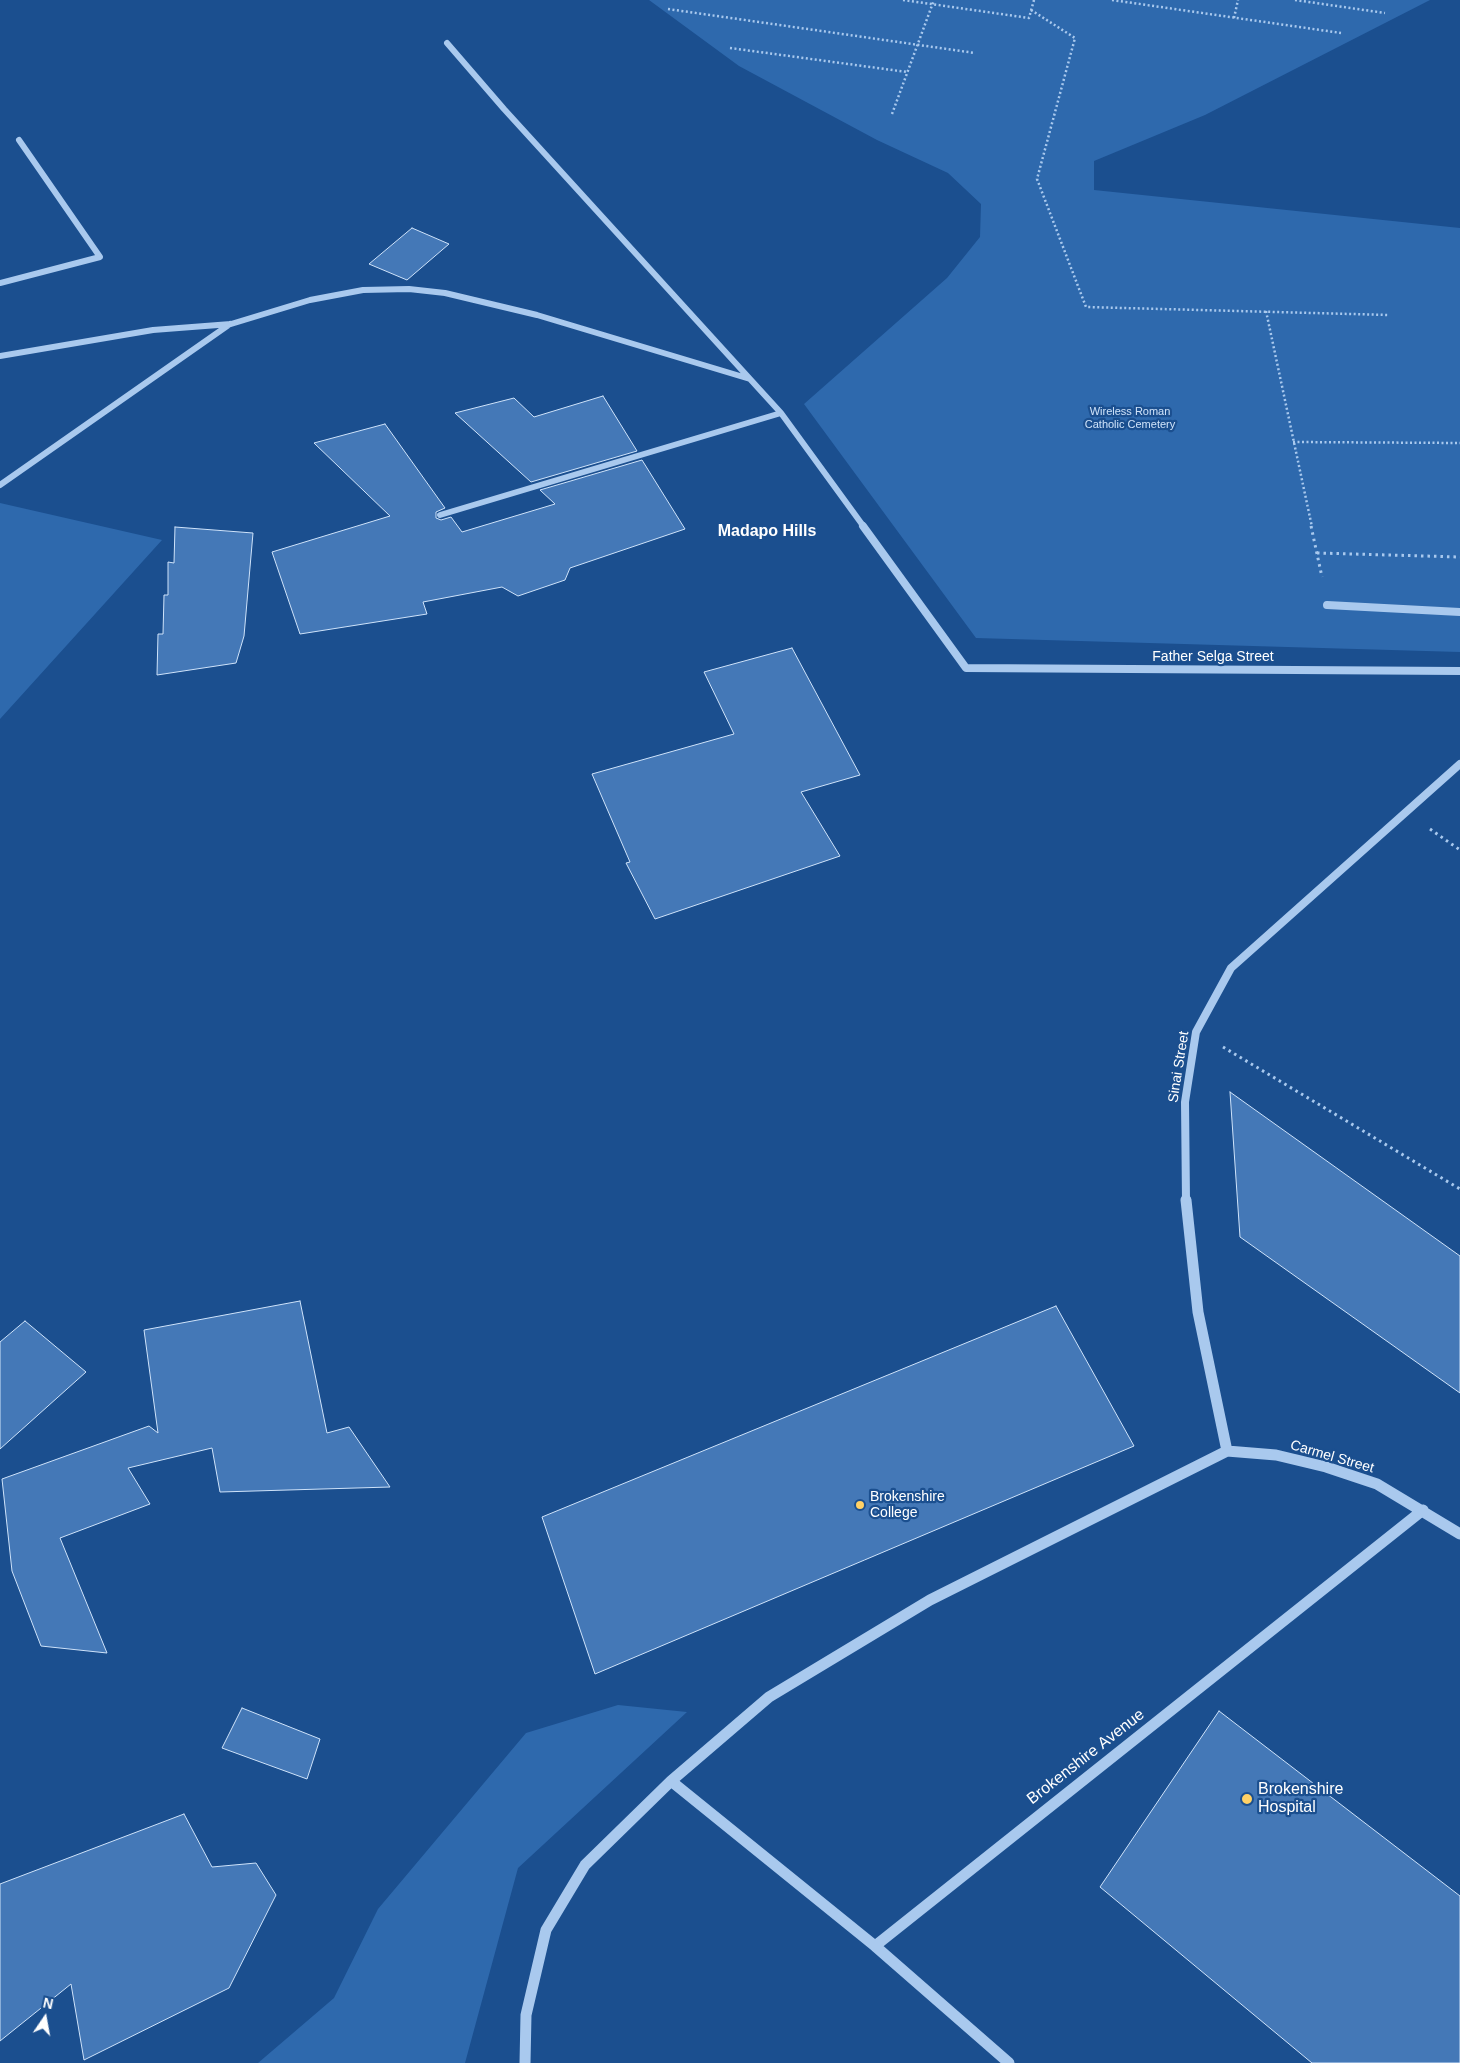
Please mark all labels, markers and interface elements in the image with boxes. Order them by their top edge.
park label: Wireless Roman Catholic Cemetery [1085,405,1175,431]
district label: Madapo Hills [718,522,816,542]
street label: Father Selga Street [1152,649,1274,665]
street label: Sinai Street [1165,1030,1193,1104]
street label: Carmel Street [1288,1437,1376,1477]
place label: Brokenshire College [870,1489,945,1521]
marker: Brokenshire College [854,1499,866,1511]
street label: Brokenshire Avenue [1023,1705,1149,1809]
place label: Brokenshire Hospital [1258,1780,1343,1818]
marker: Brokenshire Hospital [1240,1792,1254,1806]
north arrow [20,1993,70,2043]
text: N [42,1994,55,2012]

